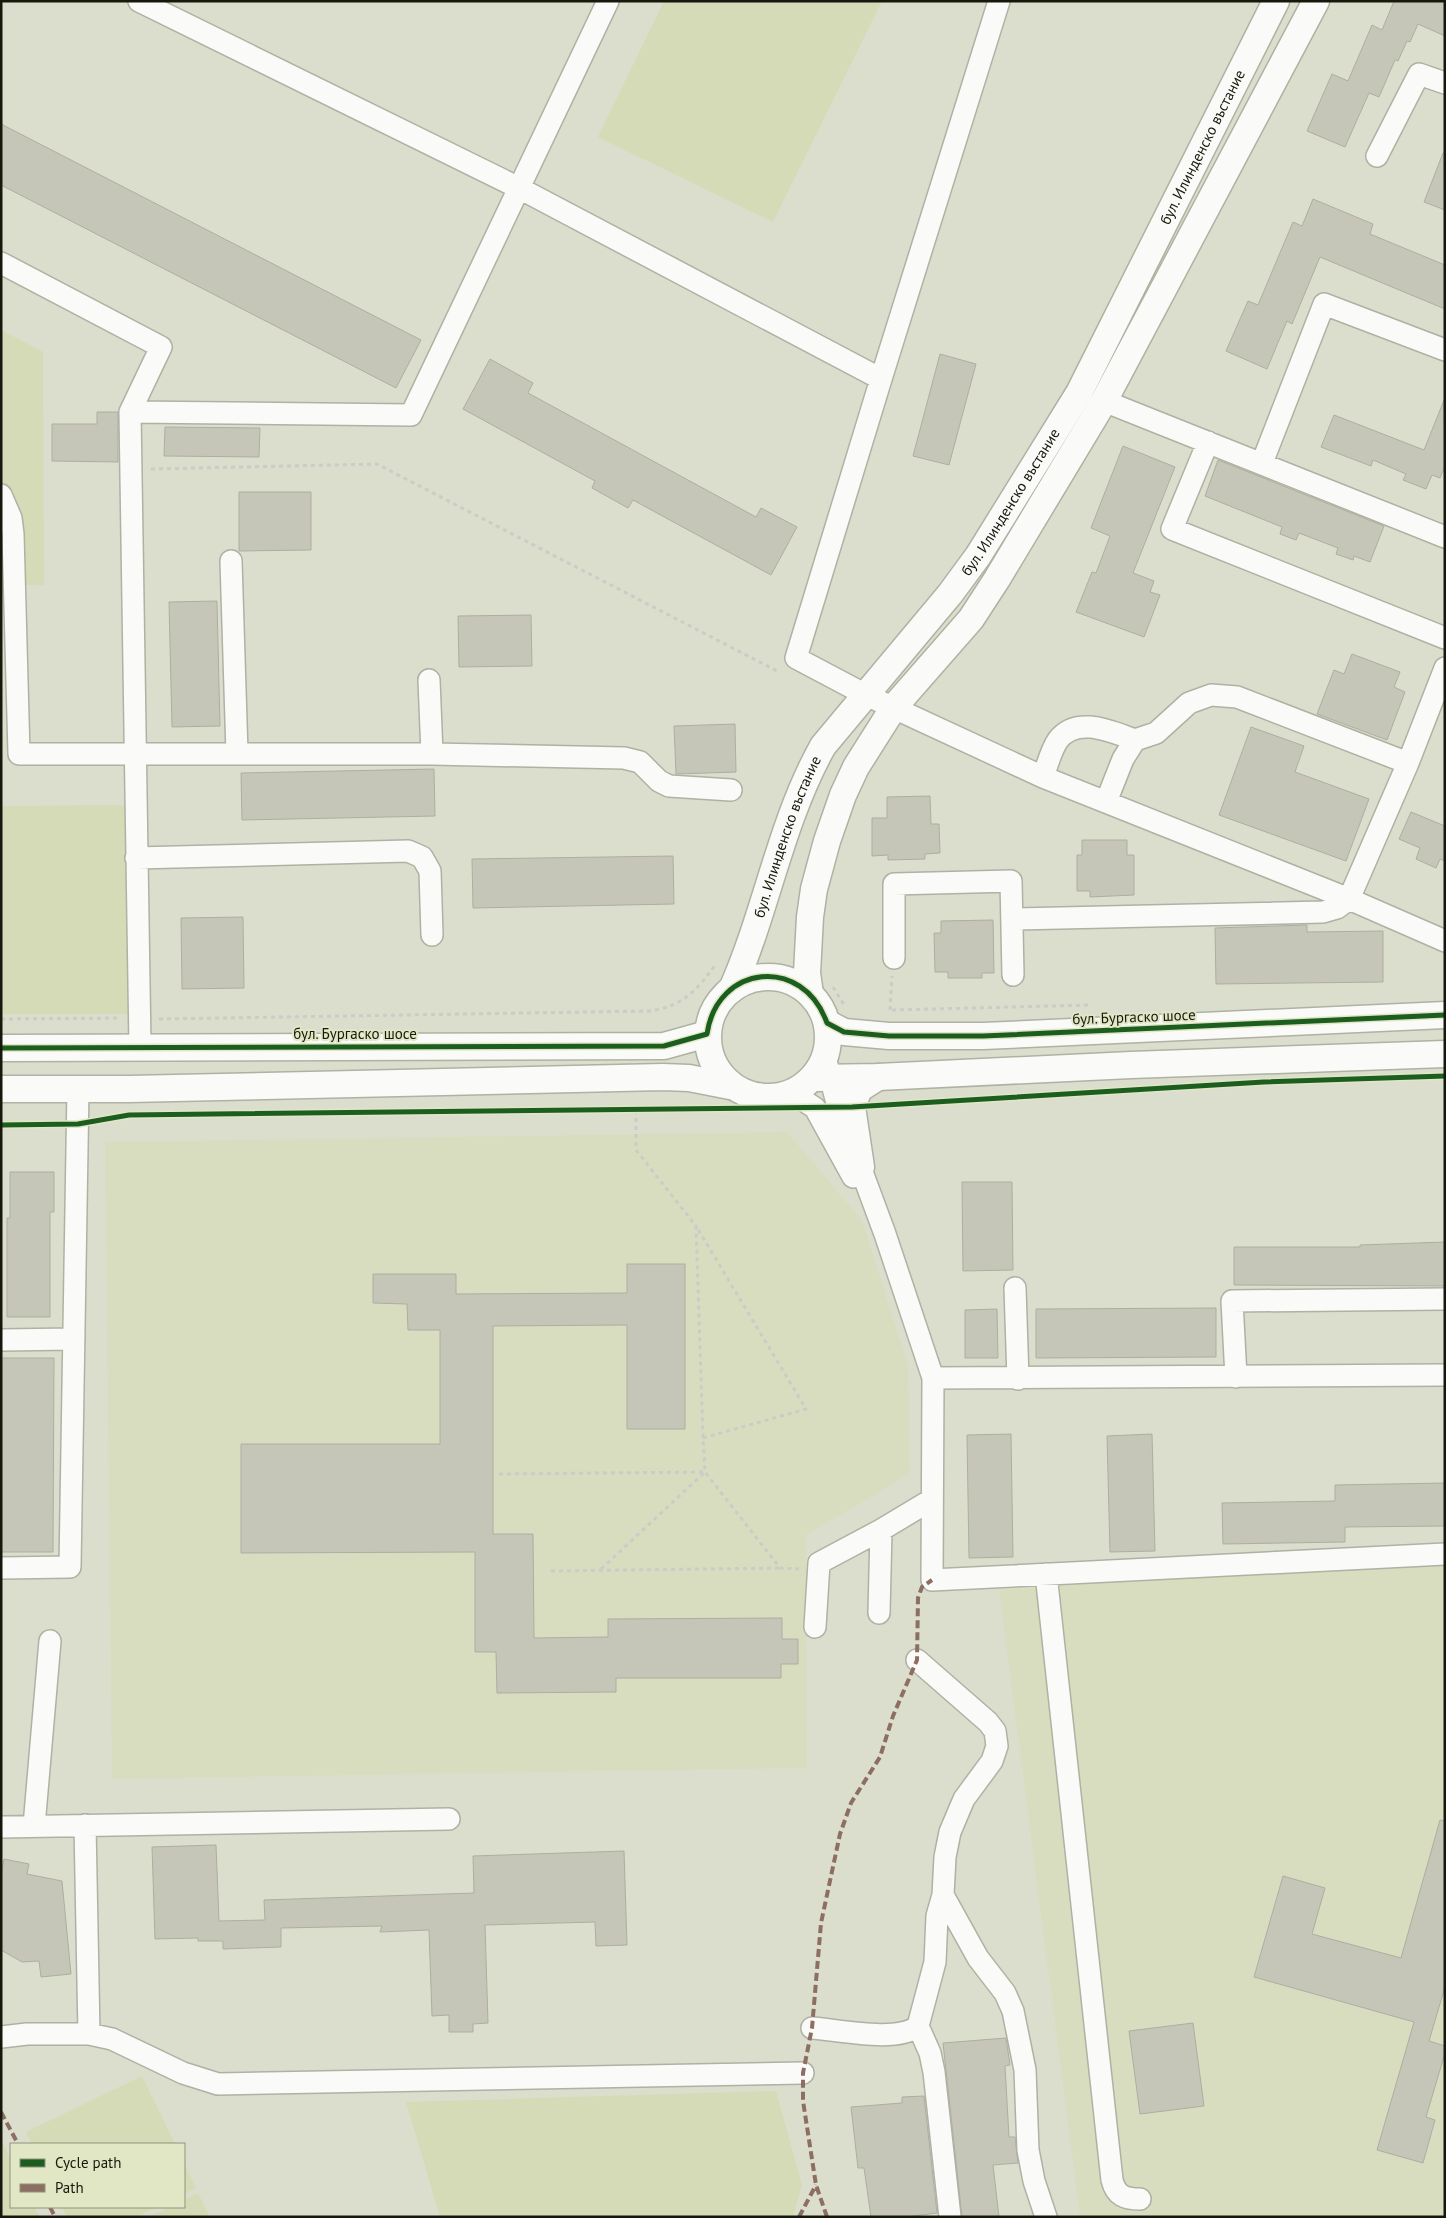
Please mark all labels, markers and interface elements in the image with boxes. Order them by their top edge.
street label: бул. Илинденско въстание [1155,66,1249,227]
street label: бул. Илинденско въстание [957,425,1064,579]
street label: бул. Илинденско въстание [749,753,825,920]
street label: бул. Бургаско шосе [1072,1005,1196,1028]
street label: бул. Бургаско шосе [293,1024,417,1043]
legend [10,2143,185,2208]
text: Cycle path [55,2153,121,2172]
text: Path [55,2178,84,2197]

